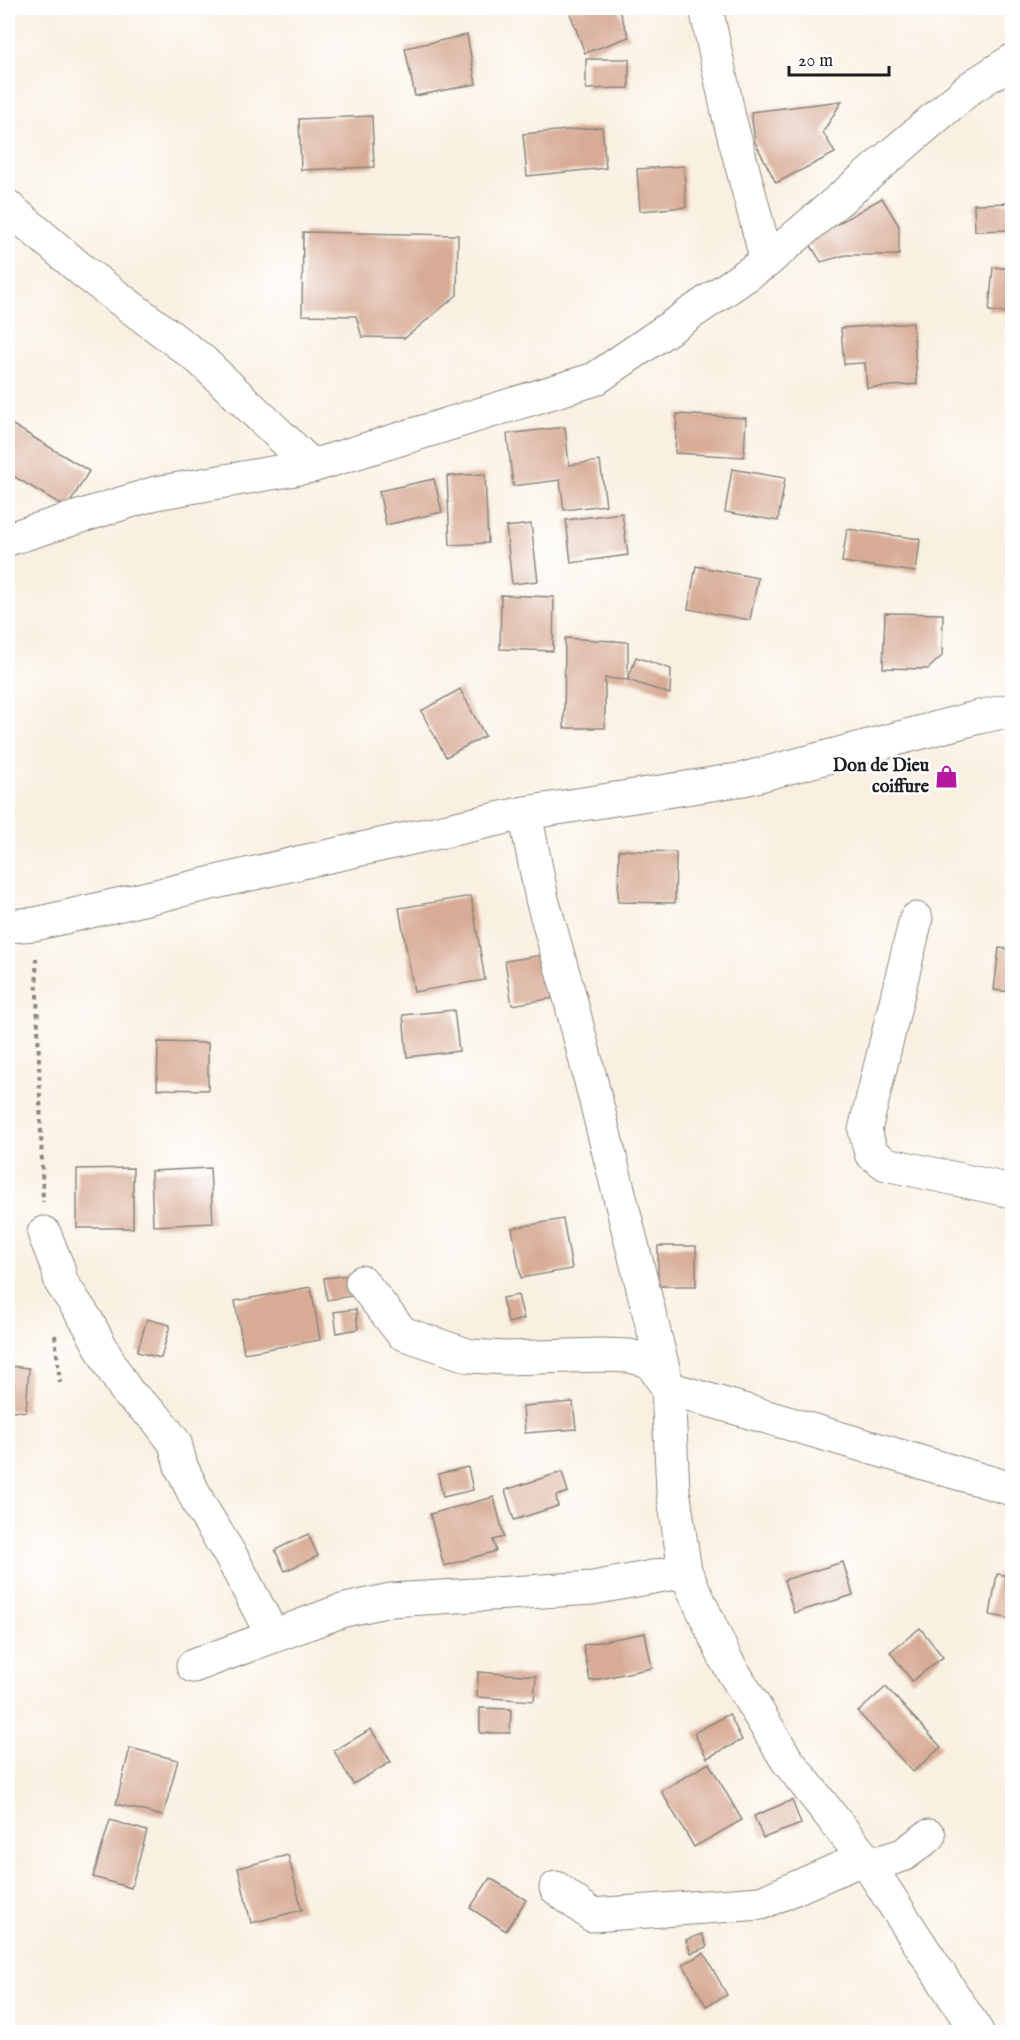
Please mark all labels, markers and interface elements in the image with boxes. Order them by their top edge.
scale bar [789,39,890,77]
text: 20 m [798,50,833,73]
place label: Don de Dieu coiffure [833,755,930,799]
shop icon: Don de Dieu coiffure [934,763,960,789]

